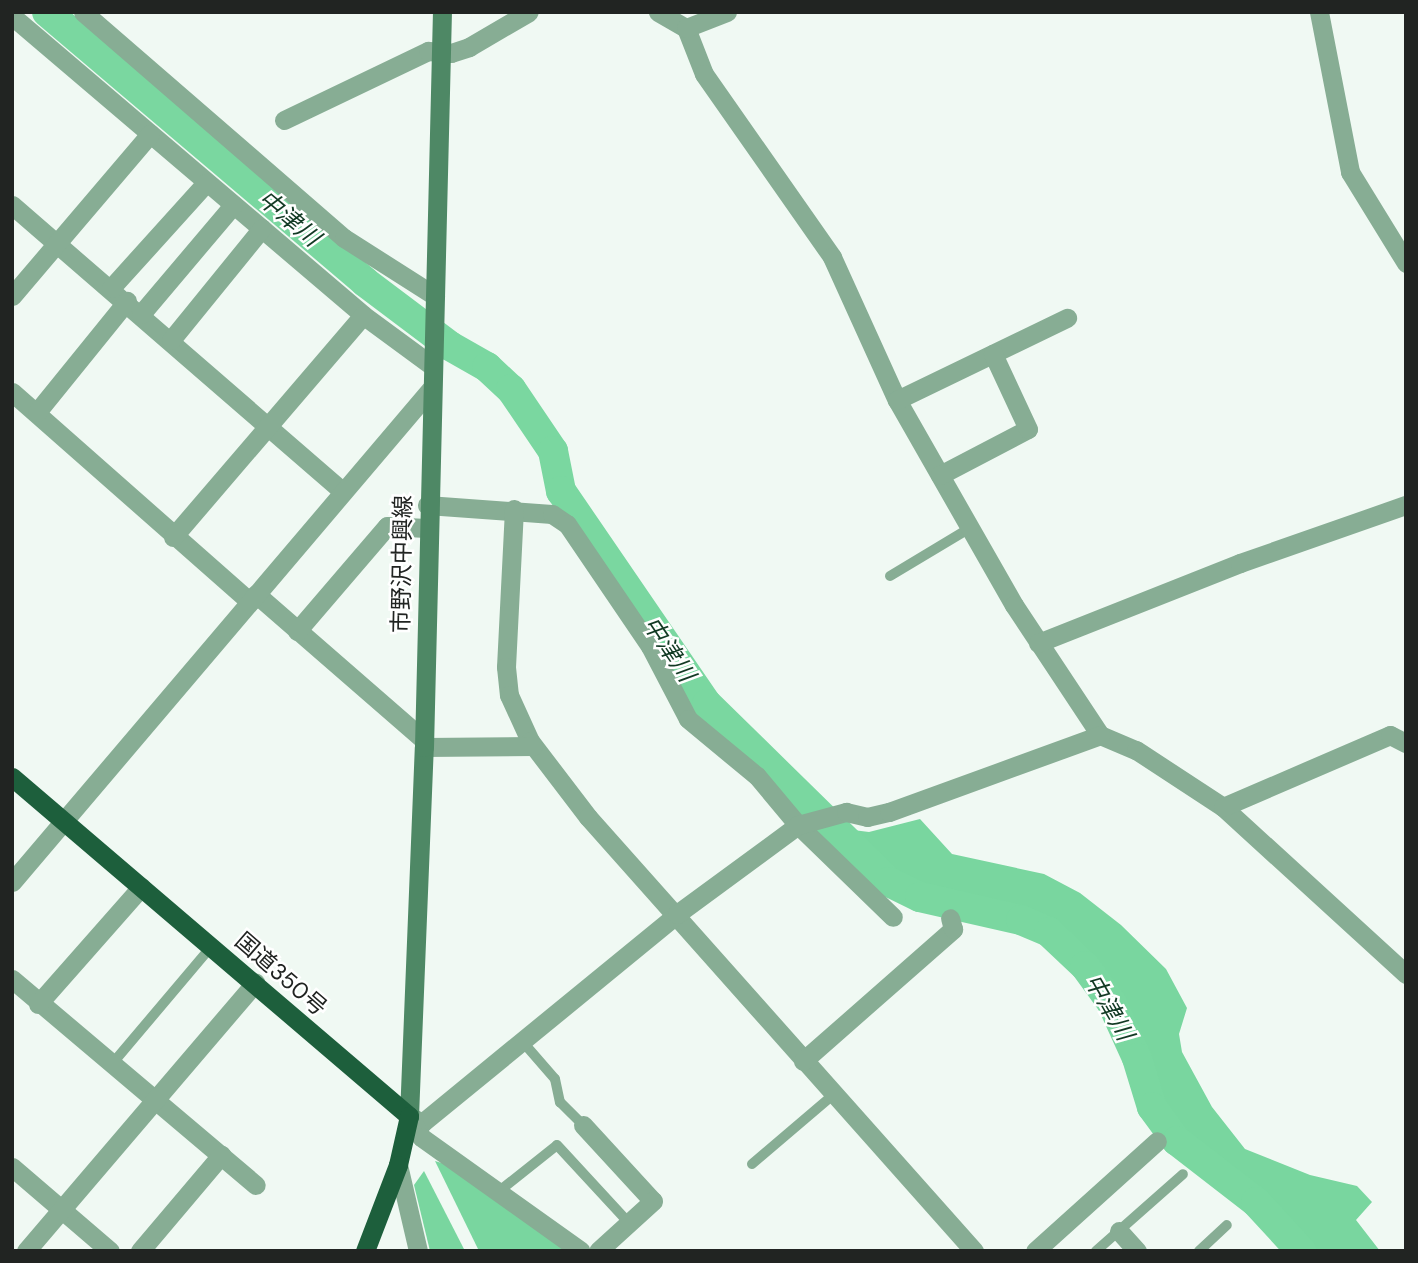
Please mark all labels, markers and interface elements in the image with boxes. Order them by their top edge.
water label: 中津川 [252,184,326,252]
street label: 市野沢中興線 [387,495,417,633]
water label: 中津川 [637,611,701,687]
street label: 国道350号 [230,927,332,1021]
water label: 中津川 [1079,969,1139,1045]

